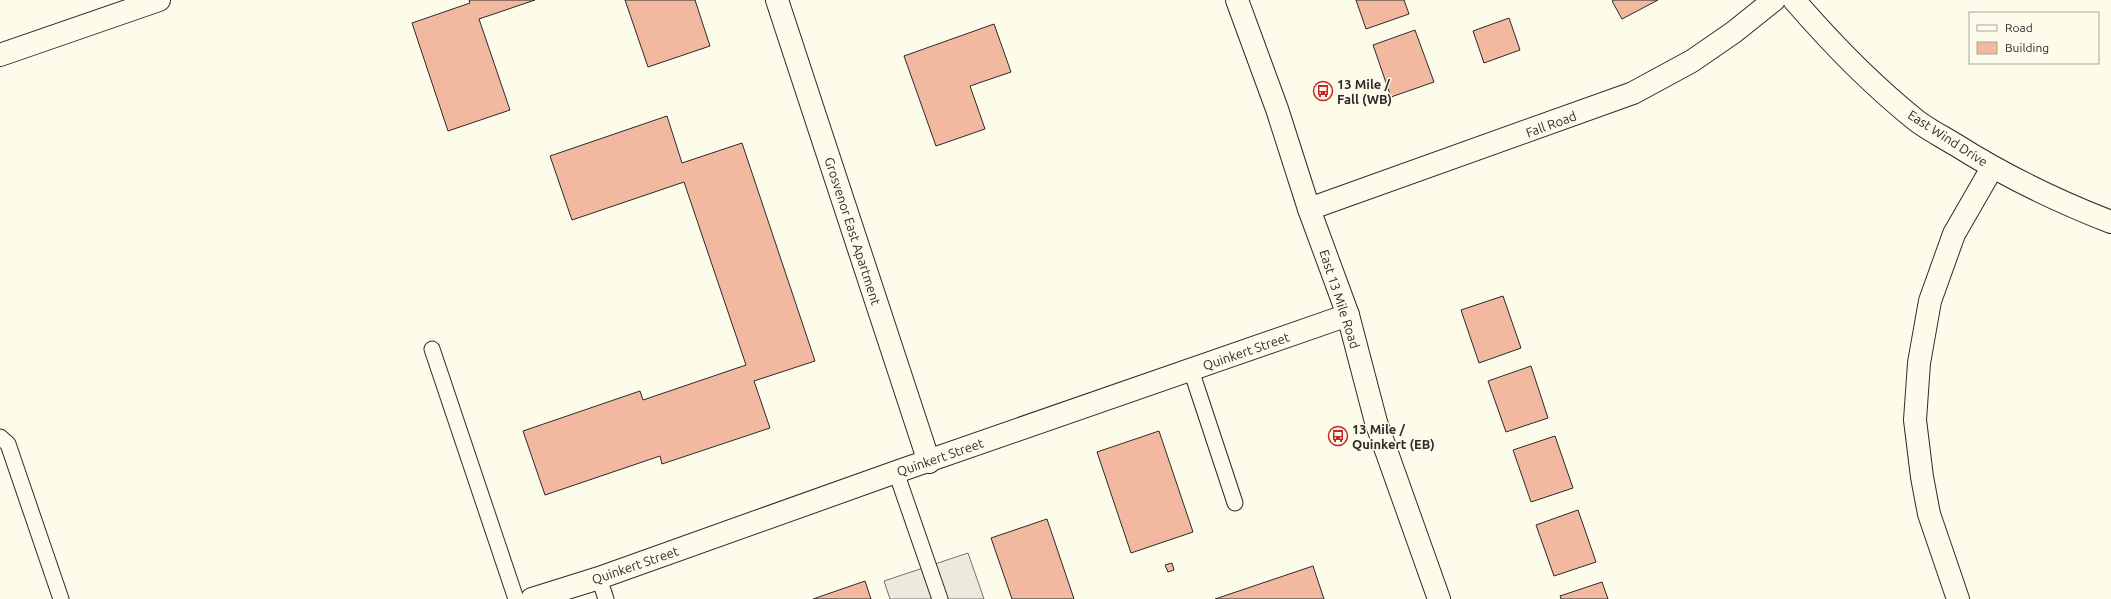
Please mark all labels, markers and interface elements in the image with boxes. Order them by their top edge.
legend [1969,12,2099,64]
text: Road [2005,21,2033,34]
text: Building [2005,41,2049,54]
place label: 13 Mile / Fall (WB) [1337,77,1392,107]
bus stop icon: 13 Mile / Fall (WB) [1312,80,1334,102]
street label: East Wind Drive [1906,107,1990,169]
street label: Fall Road [1524,108,1578,140]
street label: Grosvenor East Apartment [822,155,884,307]
street label: East 13 Mile Road [1317,248,1363,350]
street label: Quinkert Street [1201,330,1292,373]
place label: 13 Mile / Quinkert (EB) [1352,422,1435,452]
bus stop icon: 13 Mile / Quinkert (EB) [1327,425,1349,447]
street label: Quinkert Street [895,436,986,479]
street label: Quinkert Street [590,544,681,587]

